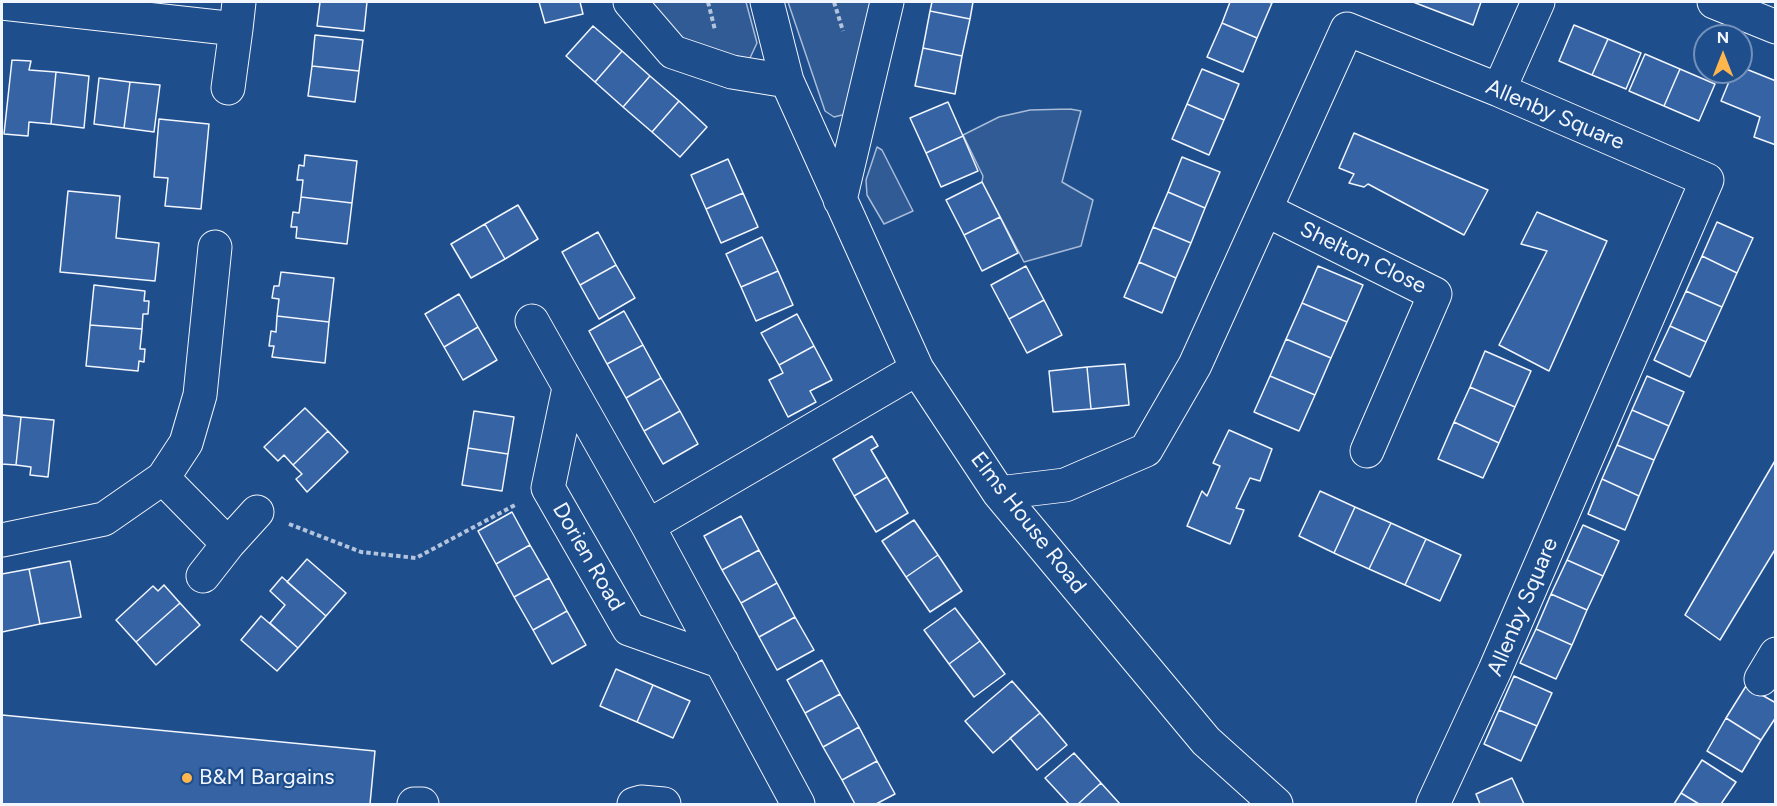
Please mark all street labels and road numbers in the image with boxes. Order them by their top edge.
street label: Allenby Square [1482,74,1628,156]
street label: Shelton Close [1296,216,1430,300]
street label: Elms House Road [965,447,1091,599]
street label: Dorien Road [546,498,630,616]
street label: Allenby Square [1482,534,1564,680]

